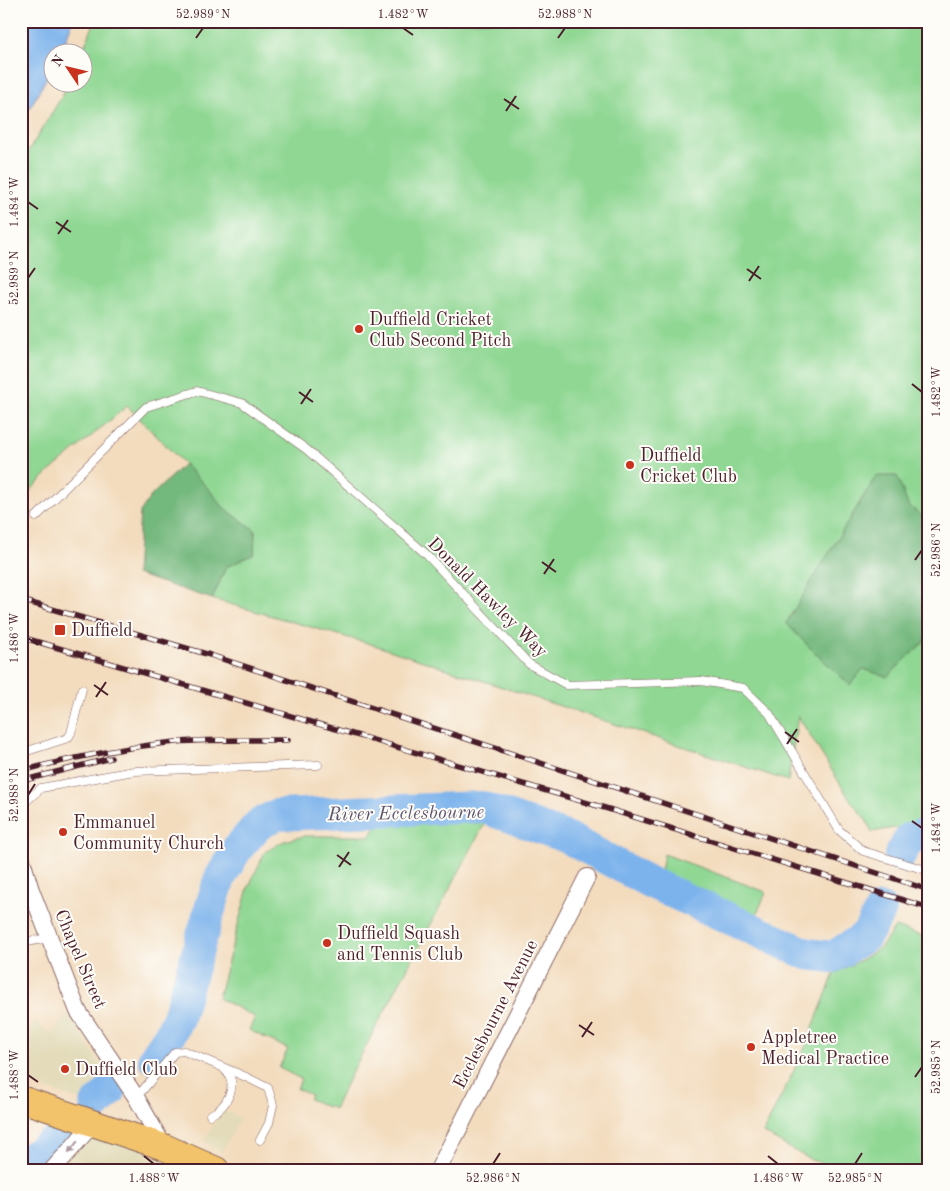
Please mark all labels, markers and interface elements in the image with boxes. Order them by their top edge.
text: 52.989°N [176,8,230,21]
text: 52.988°N [538,8,592,21]
text: 1.482°W [378,9,429,21]
north arrow [42,42,92,92]
text: N [49,52,67,70]
text: 1.484°W [9,176,21,227]
text: 52.989°N [8,251,21,305]
place label: Duffield Cricket Club Second Pitch [369,311,511,350]
marker: Duffield Cricket Club Second Pitch [353,323,365,335]
text: 1.482°W [931,366,943,417]
place label: Duffield Cricket Club [640,447,737,486]
marker: Duffield Cricket Club [624,459,636,471]
text: 52.986°N [930,523,943,577]
street label: Donald Hawley Way [424,534,551,661]
text: 1.486°W [9,612,21,663]
place label: Duffield [71,622,133,640]
marker: Duffield [53,623,67,637]
text: 52.988°N [8,768,21,822]
text: 1.484°W [931,802,943,853]
water label: River Ecclesbourne [327,804,485,825]
place label: Emmanuel Community Church [73,814,224,853]
marker: Emmanuel Community Church [57,826,69,838]
street label: Chapel Street [51,907,109,1012]
place label: Duffield Squash and Tennis Club [337,925,463,964]
marker: Duffield Squash and Tennis Club [321,937,333,949]
street label: Ecclesbourne Avenue [451,937,541,1092]
place label: Appletree Medical Practice [761,1029,889,1068]
text: 52.985°N [930,1040,943,1094]
marker: Appletree Medical Practice [745,1041,757,1053]
text: 1.488°W [9,1049,21,1100]
place label: Duffield Club [75,1061,177,1079]
marker: Duffield Club [59,1063,71,1075]
one-way arrow [68,1140,79,1153]
text: 52.986°N [466,1172,520,1185]
text: 52.985°N [828,1172,882,1185]
text: 1.488°W [129,1173,180,1185]
text: 1.486°W [753,1173,804,1185]

